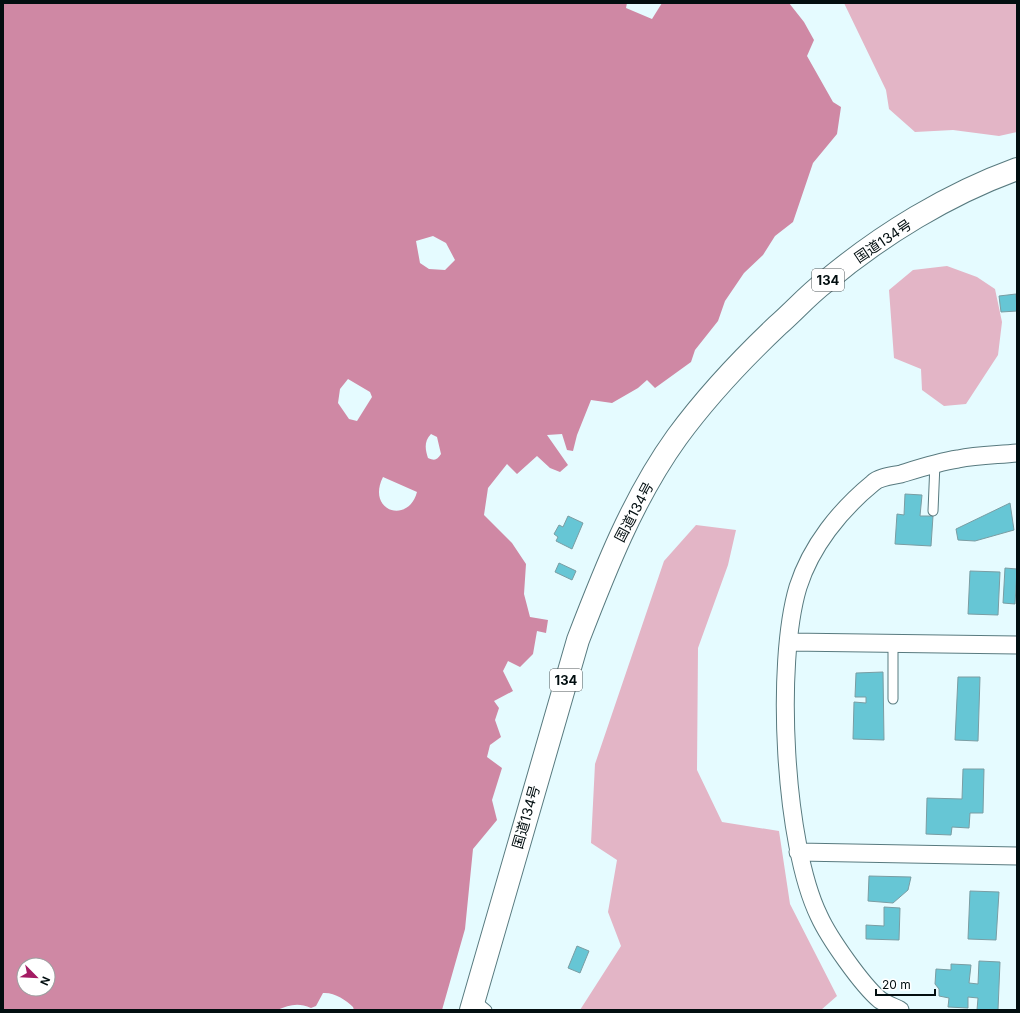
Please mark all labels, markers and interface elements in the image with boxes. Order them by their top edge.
street label: 国道134号 [851,215,915,266]
road number: 134 [812,269,844,291]
street label: 国道134号 [611,479,656,545]
road number: 134 [550,669,582,691]
street label: 国道134号 [508,783,543,851]
north arrow [16,957,56,997]
scale bar [876,971,935,997]
text: N [37,974,53,988]
text: 20 m [882,977,911,992]

